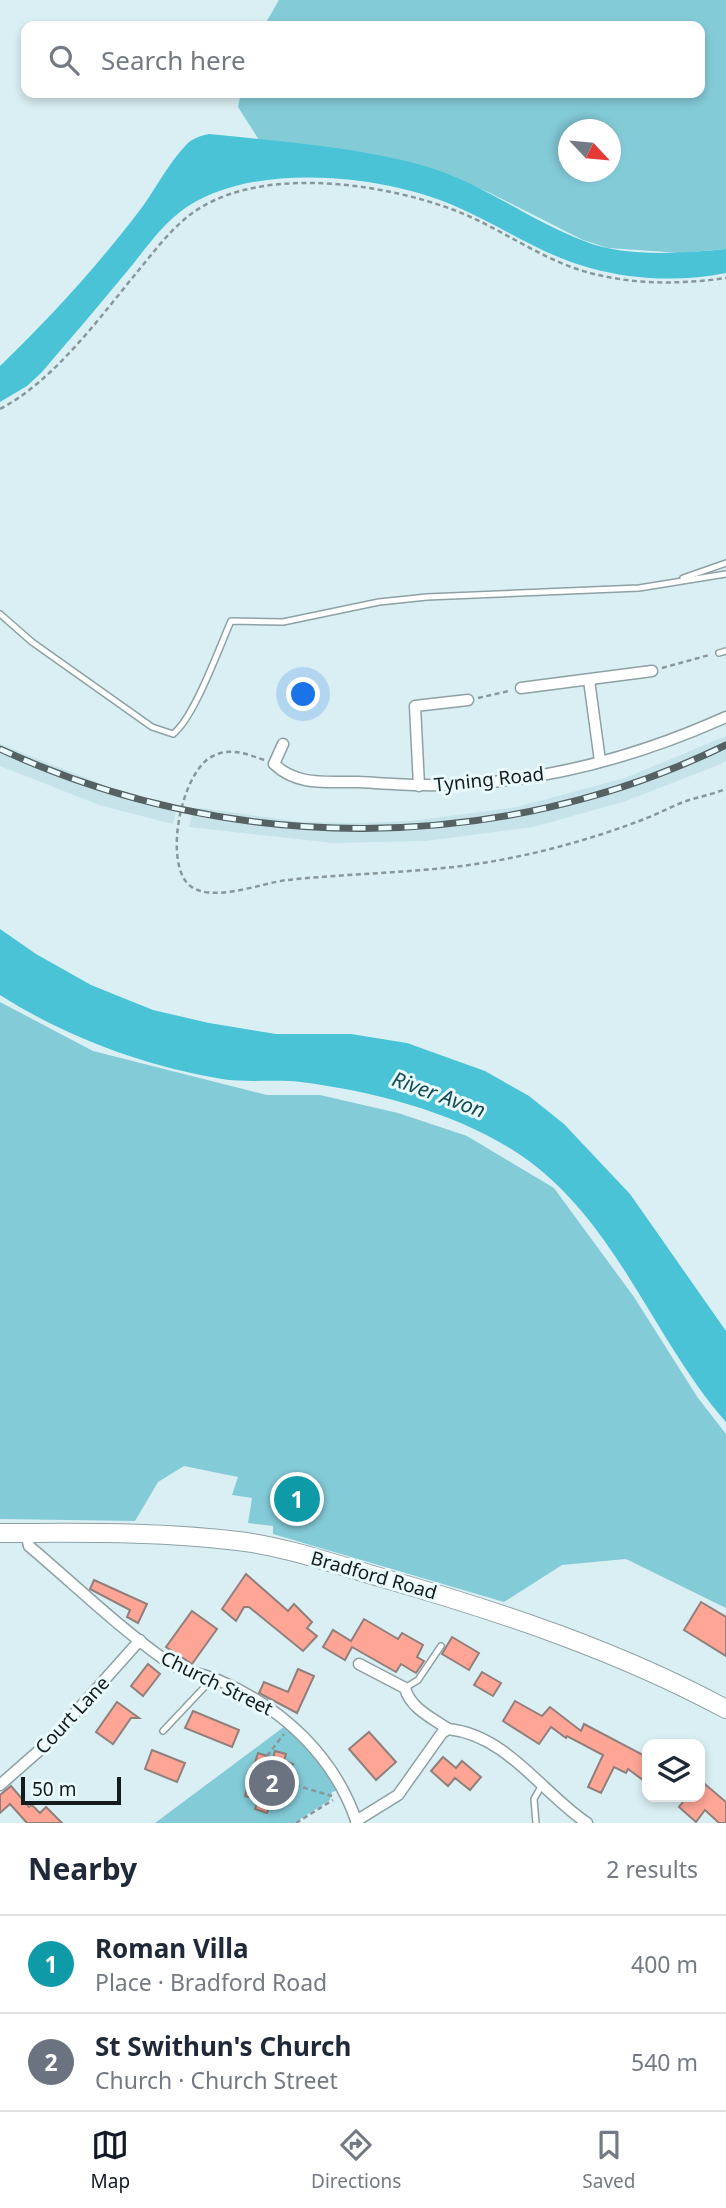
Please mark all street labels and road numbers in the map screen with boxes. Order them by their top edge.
street label: Tyning Road [433,760,545,798]
street label: Bradford Road [308,1545,440,1605]
street label: Church Street [157,1645,278,1721]
street label: Court Lane [29,1670,115,1760]

